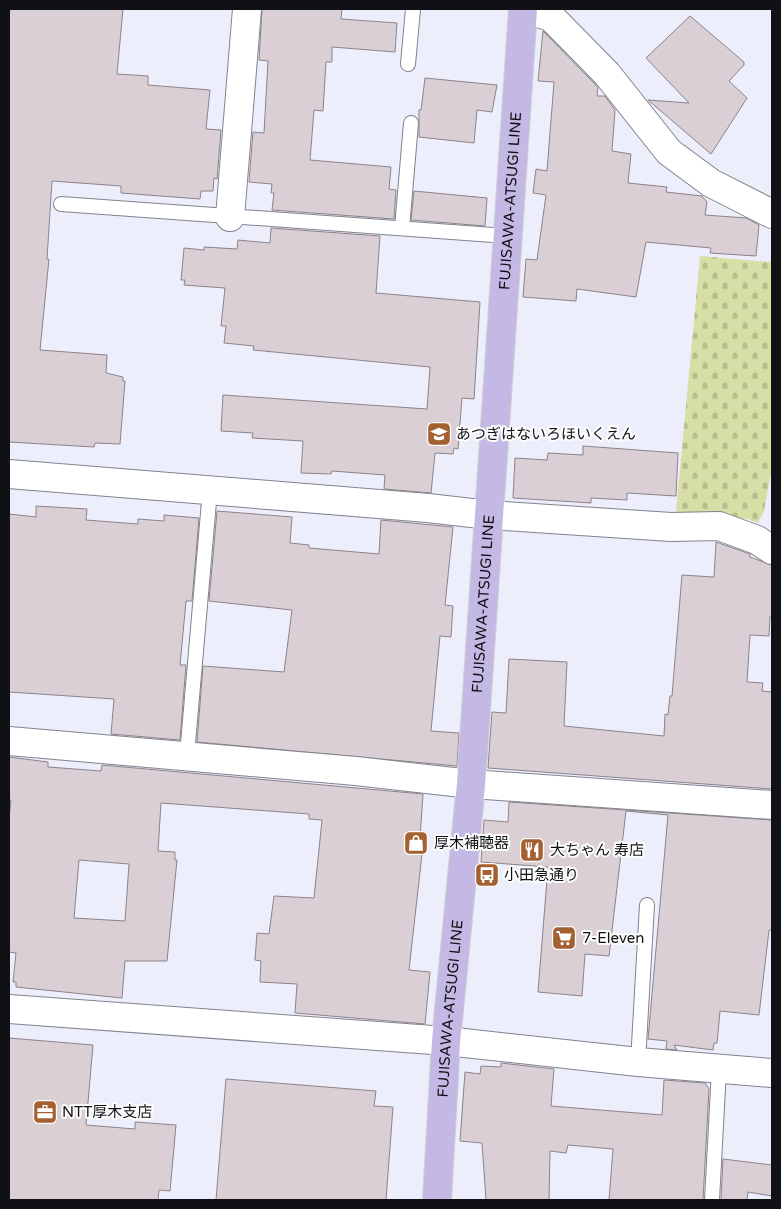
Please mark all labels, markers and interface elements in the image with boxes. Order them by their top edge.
street label: FUJISAWA-ATSUGI LINE [495,111,525,290]
school or university icon: あつぎはないろほいくえん [426,421,452,447]
place label: あつぎはないろほいくえん [456,425,636,443]
street label: FUJISAWA-ATSUGI LINE [468,514,498,693]
shop icon: 厚木補聴器 [403,830,429,856]
place label: 厚木補聴器 [434,834,509,852]
restaurant icon: 大ちゃん 寿店 [519,837,545,863]
place label: 大ちゃん 寿店 [550,841,644,859]
bus stop icon: 小田急通り [474,862,500,888]
place label: 小田急通り [504,866,579,884]
street label: FUJISAWA-ATSUGI LINE [434,919,467,1098]
supermarket icon: 7-Eleven [551,925,577,951]
place label: 7-Eleven [582,929,644,947]
office icon: NTT厚木支店 [32,1099,58,1125]
place label: NTT厚木支店 [62,1103,152,1121]

